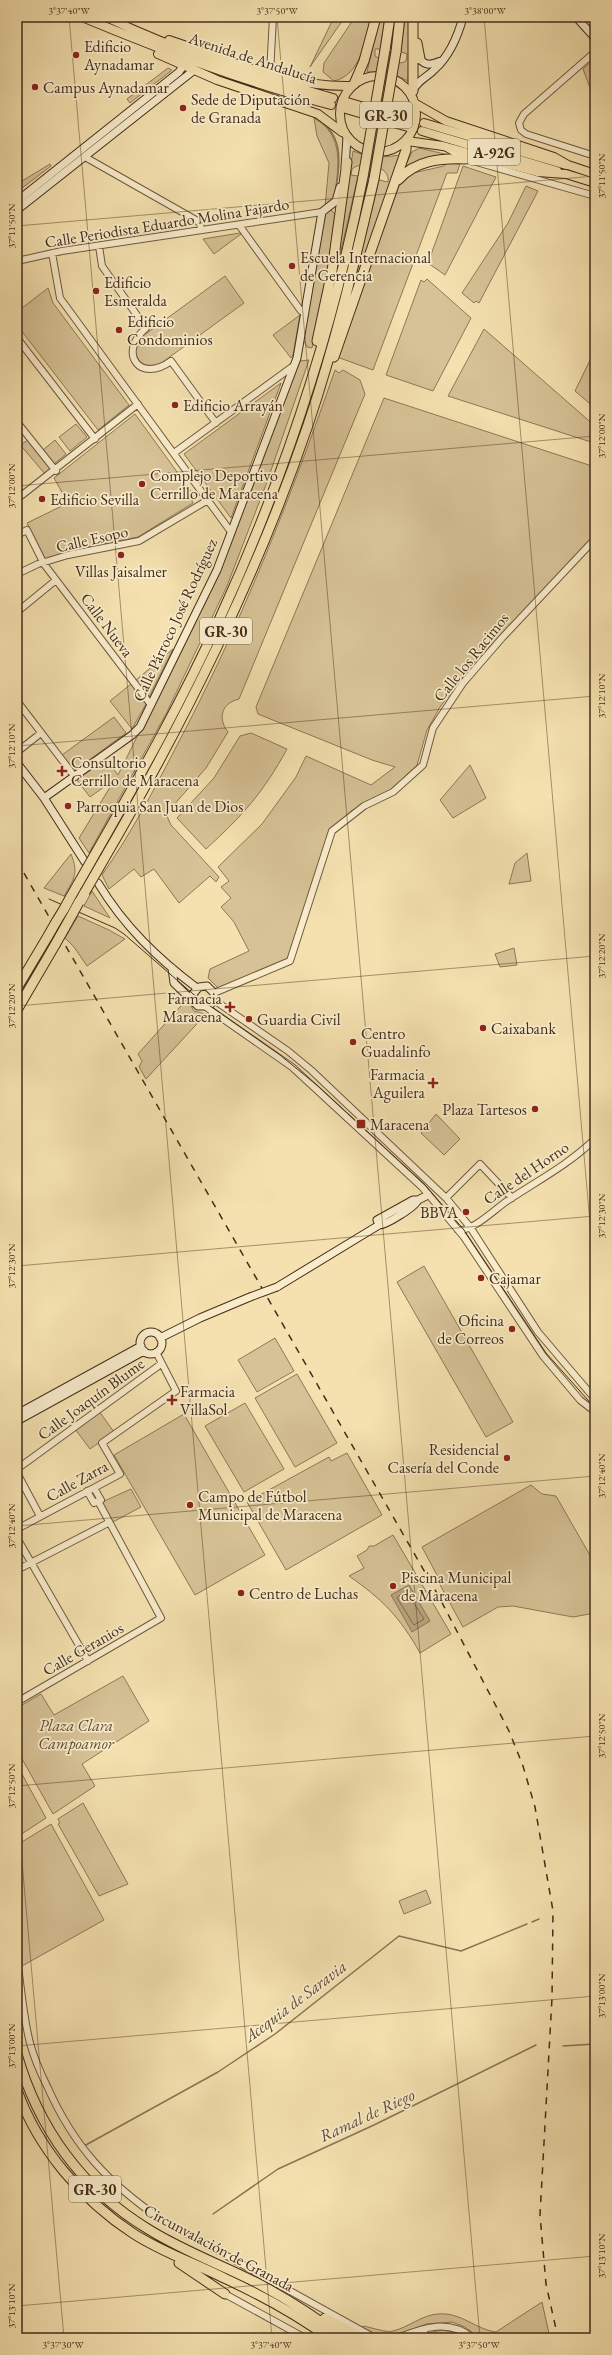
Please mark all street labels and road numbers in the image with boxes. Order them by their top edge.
street label: Avenida de Andalucía [185,27,320,89]
road number: GR-30 [360,102,412,128]
road number: A-92G [468,139,520,165]
street label: Calle Periodista Eduardo Molina Fajardo [43,193,291,253]
street label: Calle Esopo [54,521,130,557]
street label: Calle Párroco José Rodríguez [128,535,222,705]
street label: Calle Nueva [76,589,138,662]
street label: Calle los Racimos [429,608,513,706]
road number: GR-30 [200,618,252,644]
street label: Calle del Horno [479,1137,573,1209]
street label: Calle Joaquín Blume [33,1353,149,1445]
street label: Calle Zarra [42,1455,112,1507]
street label: Calle Geranios [39,1617,127,1681]
road number: GR-30 [69,2176,121,2202]
street label: Circunvalación de Granada [140,2199,298,2297]

